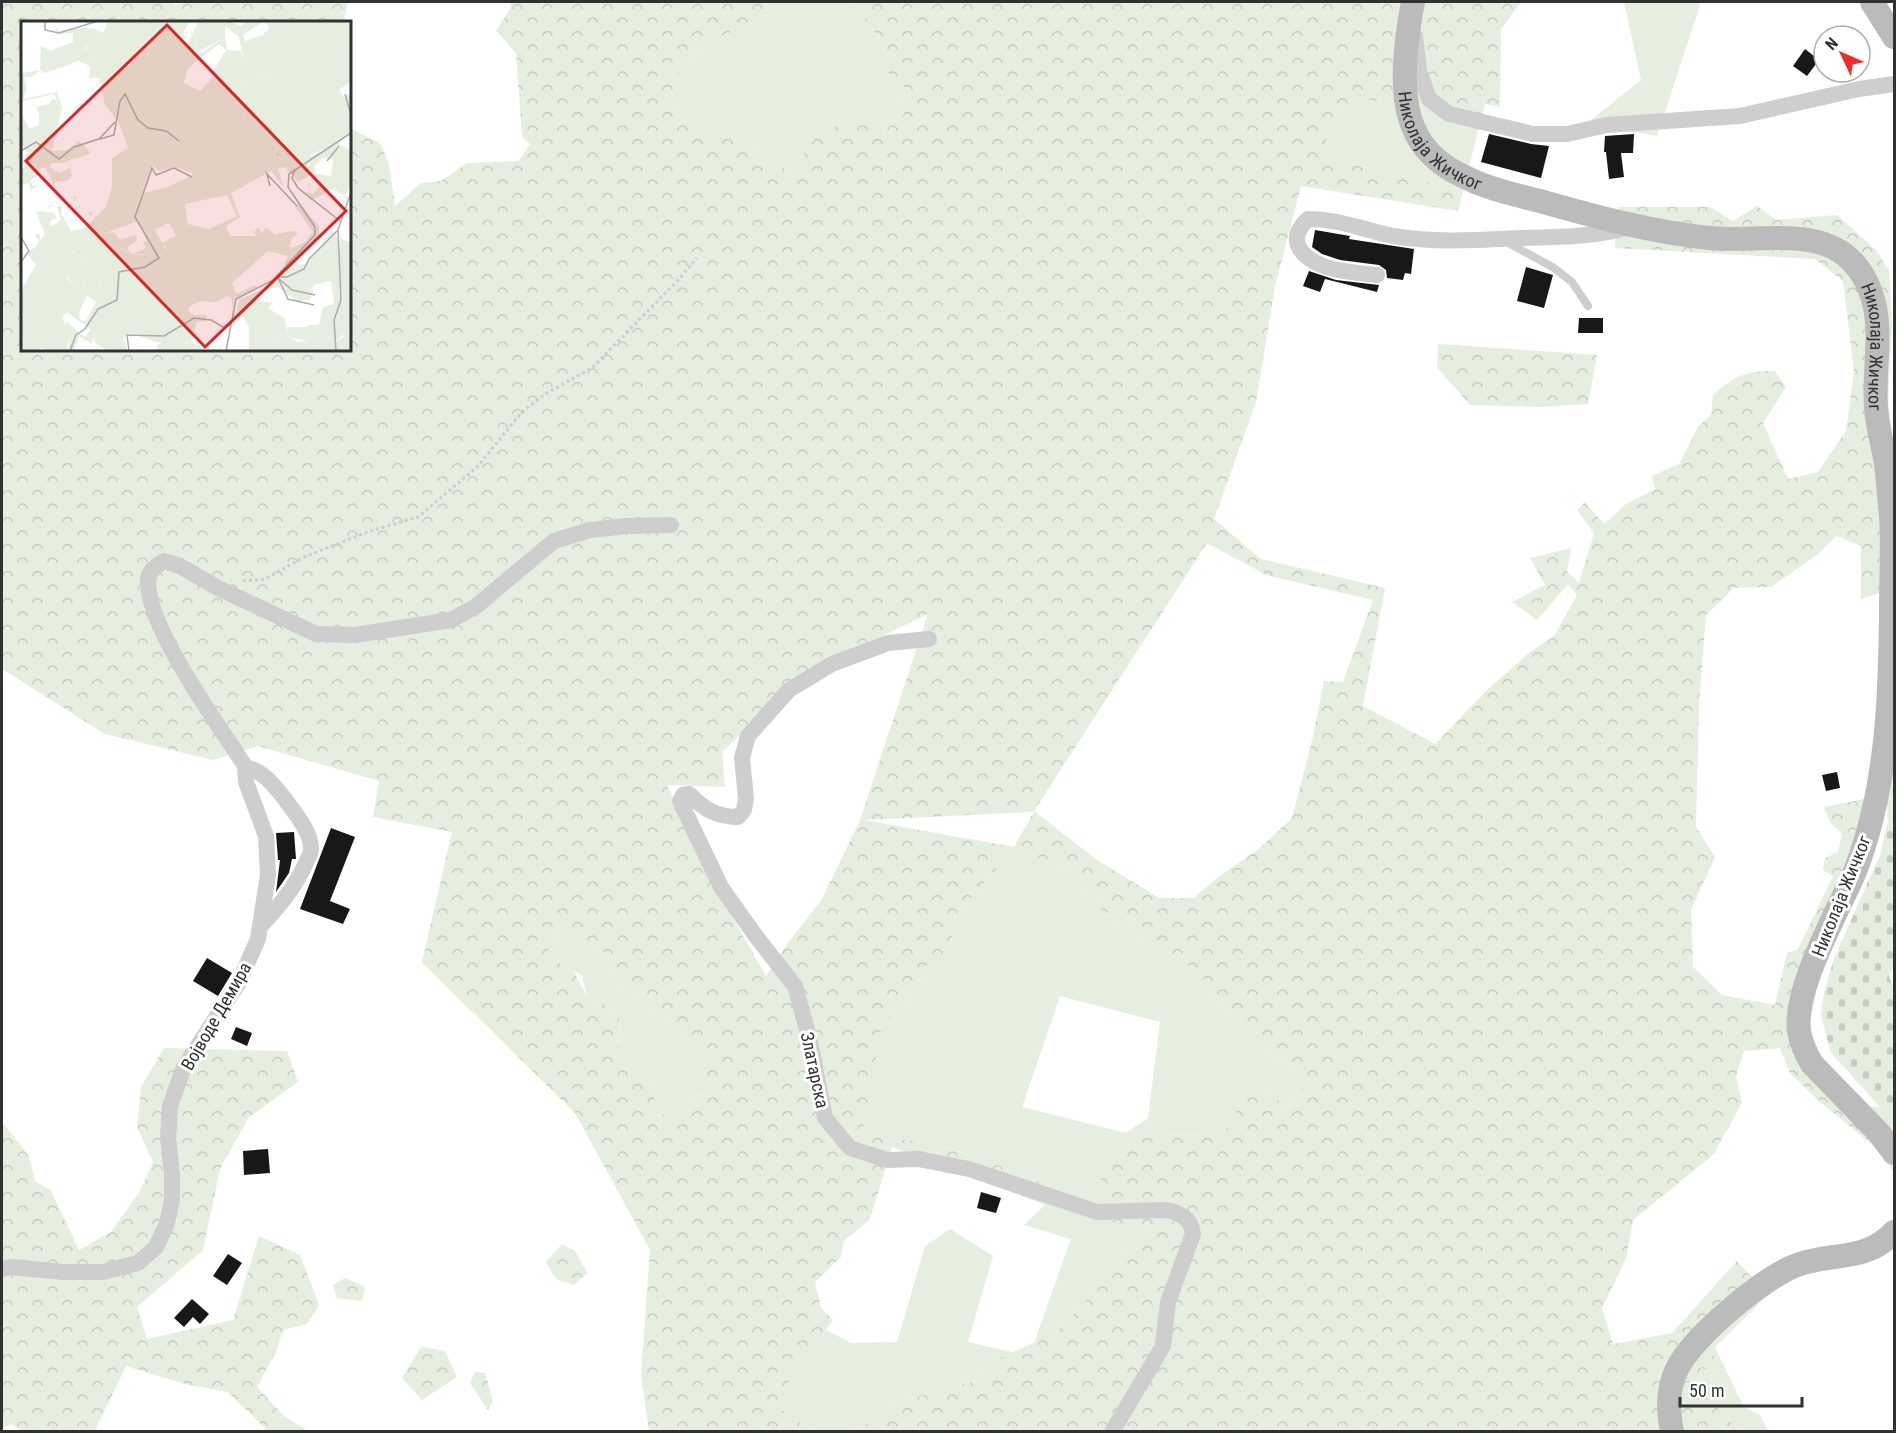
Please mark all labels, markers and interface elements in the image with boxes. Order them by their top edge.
inset map [21,21,351,351]
north arrow [1812,24,1872,84]
text: N [1821,34,1842,54]
street label: Николаја Жичког [1395,90,1485,194]
street label: Николаја Жичког [1858,279,1888,412]
street label: Николаја Жичког [1807,832,1875,960]
street label: Војводе Демира [177,958,255,1074]
street label: Златарска [797,1030,833,1110]
scale bar [1680,1370,1802,1408]
text: 50 m [1689,1380,1724,1401]

